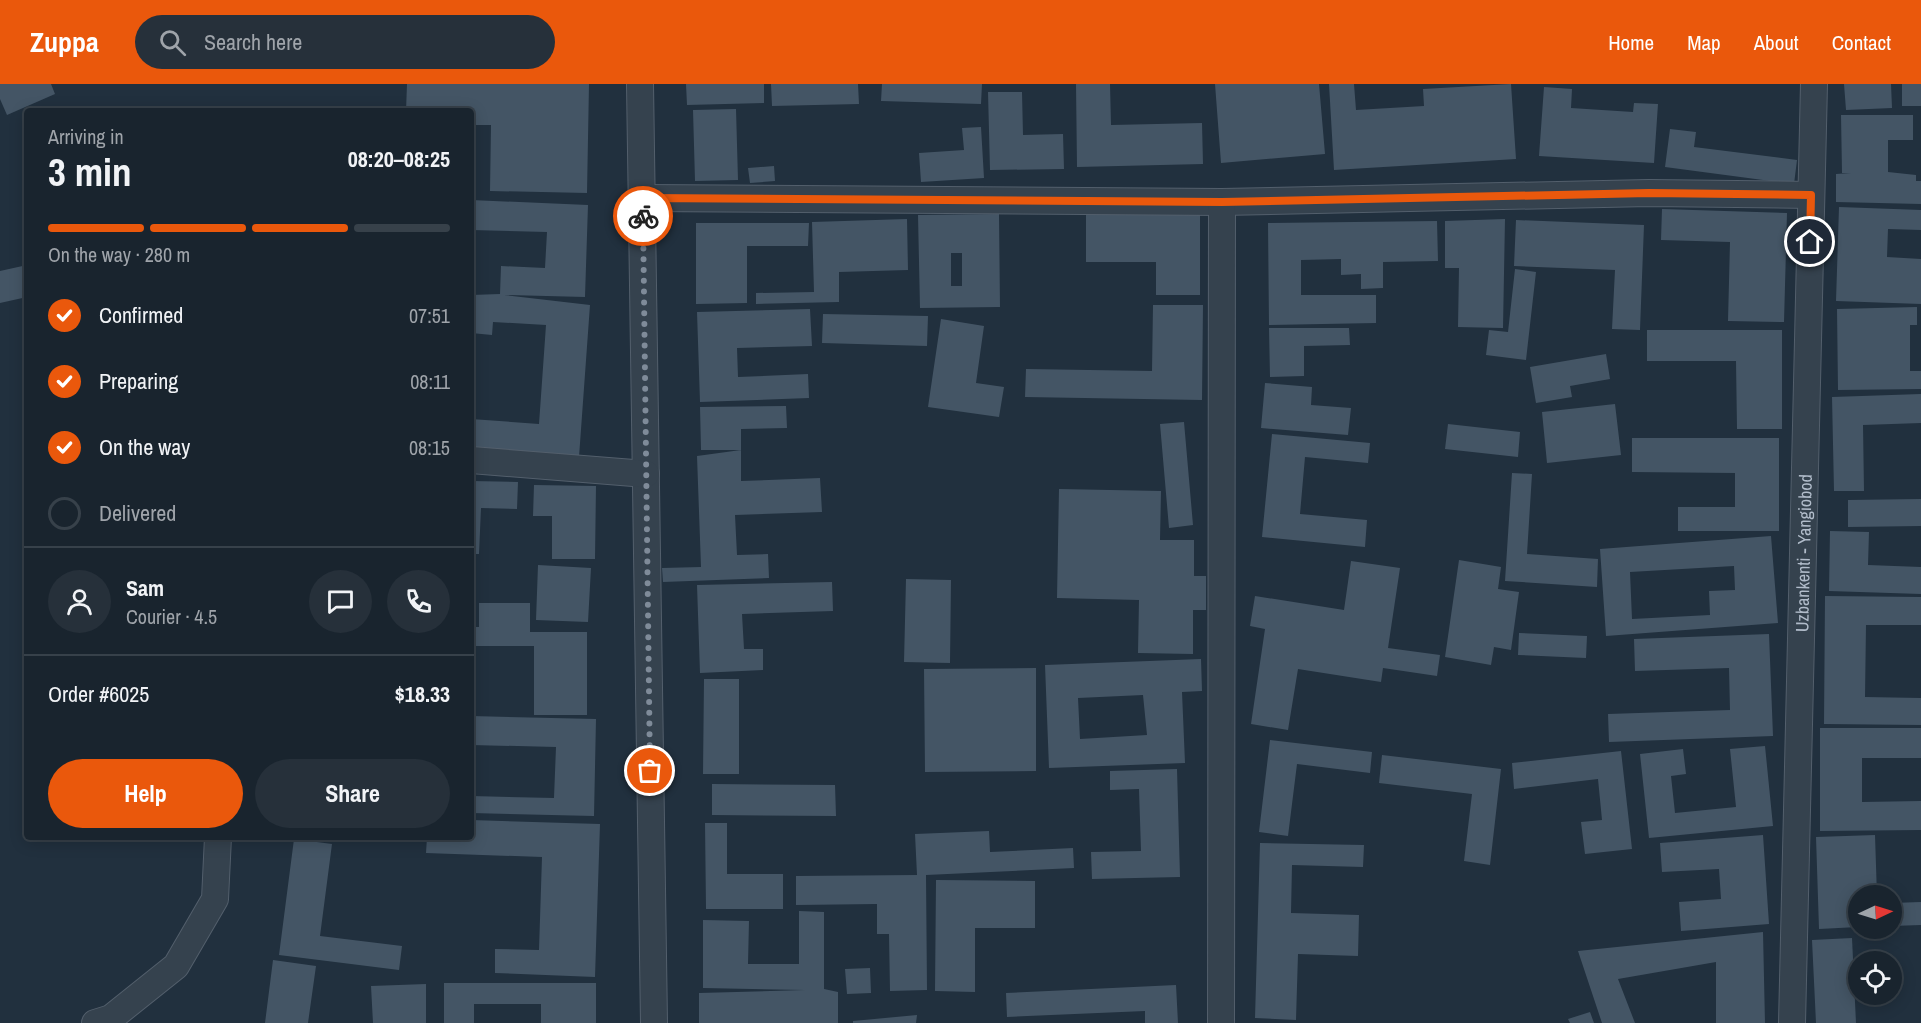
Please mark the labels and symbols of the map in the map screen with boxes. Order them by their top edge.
courier [613,186,673,246]
pin [1784,216,1835,267]
street label: Uzbankenti - Yangiobod [1789,474,1817,632]
pin [624,745,675,796]
north arrow [1848,885,1902,939]

